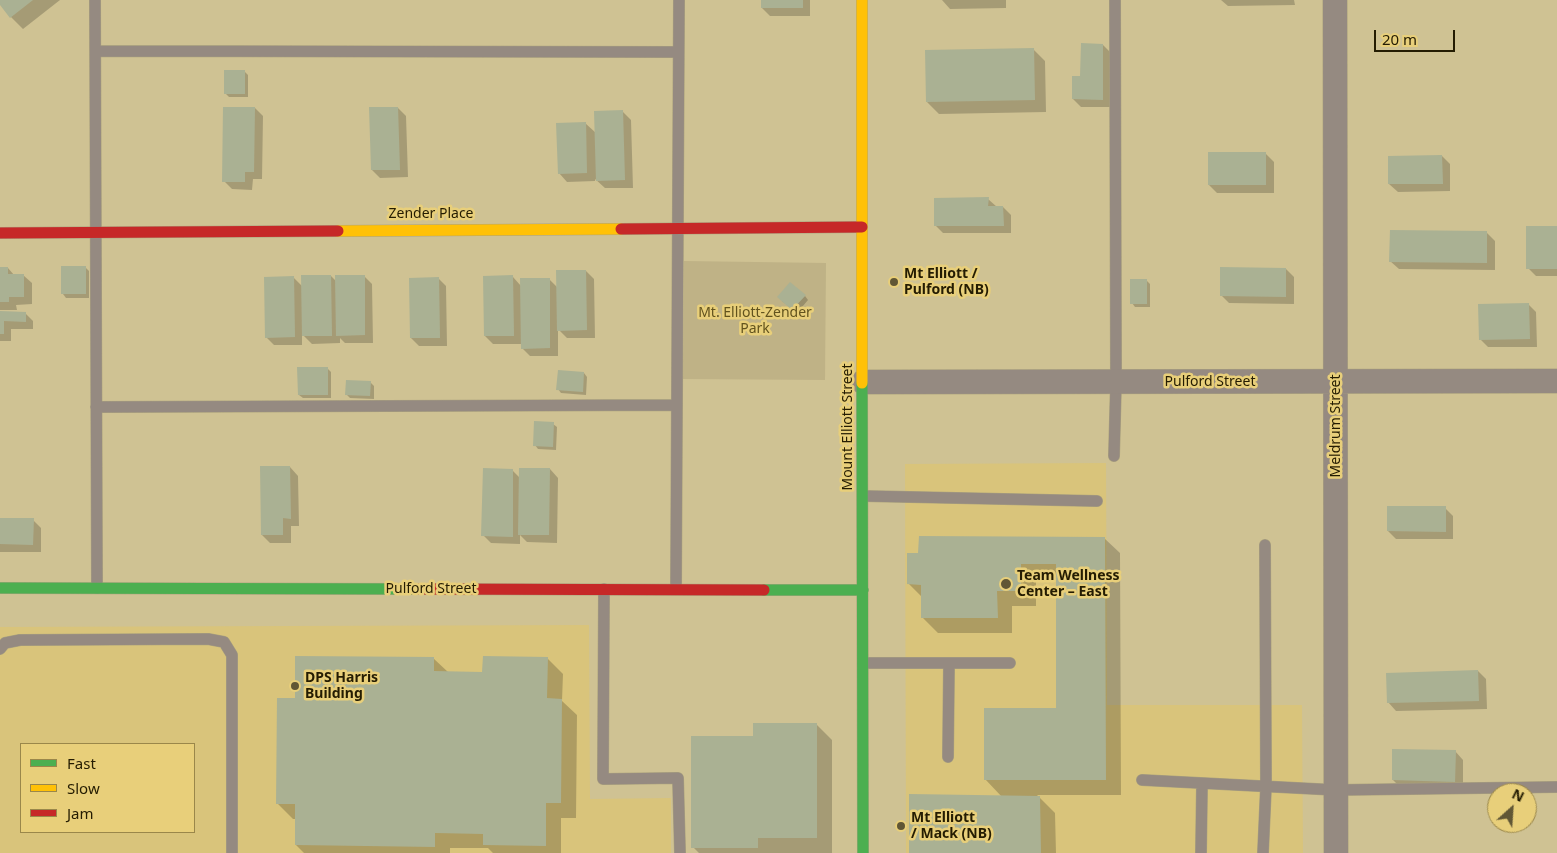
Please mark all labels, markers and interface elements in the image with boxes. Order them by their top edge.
scale bar [1377,20,1458,52]
text: 20 m [1382,29,1417,49]
street label: Zender Place [388,206,474,222]
place label: Mt Elliott / Pulford (NB) [904,266,989,298]
marker: Mt Elliott / Pulford (NB) [888,276,900,288]
park label: Mt. Elliott-Zender Park [698,305,812,338]
street label: Mount Elliott Street [840,363,856,491]
street label: Pulford Street [1165,374,1255,390]
street label: Meldrum Street [1328,374,1344,478]
place label: Team Wellness Center – East [1017,568,1120,600]
marker: Team Wellness Center – East [999,577,1013,591]
street label: Pulford Street [386,581,476,597]
place label: DPS Harris Building [305,670,378,702]
marker: DPS Harris Building [289,680,301,692]
legend [20,743,195,833]
text: Fast [67,753,96,773]
text: Slow [67,778,100,798]
north arrow [1487,783,1537,833]
text: N [1509,784,1528,806]
text: Jam [67,803,94,823]
place label: Mt Elliott / Mack (NB) [911,810,992,842]
marker: Mt Elliott / Mack (NB) [895,820,907,832]

